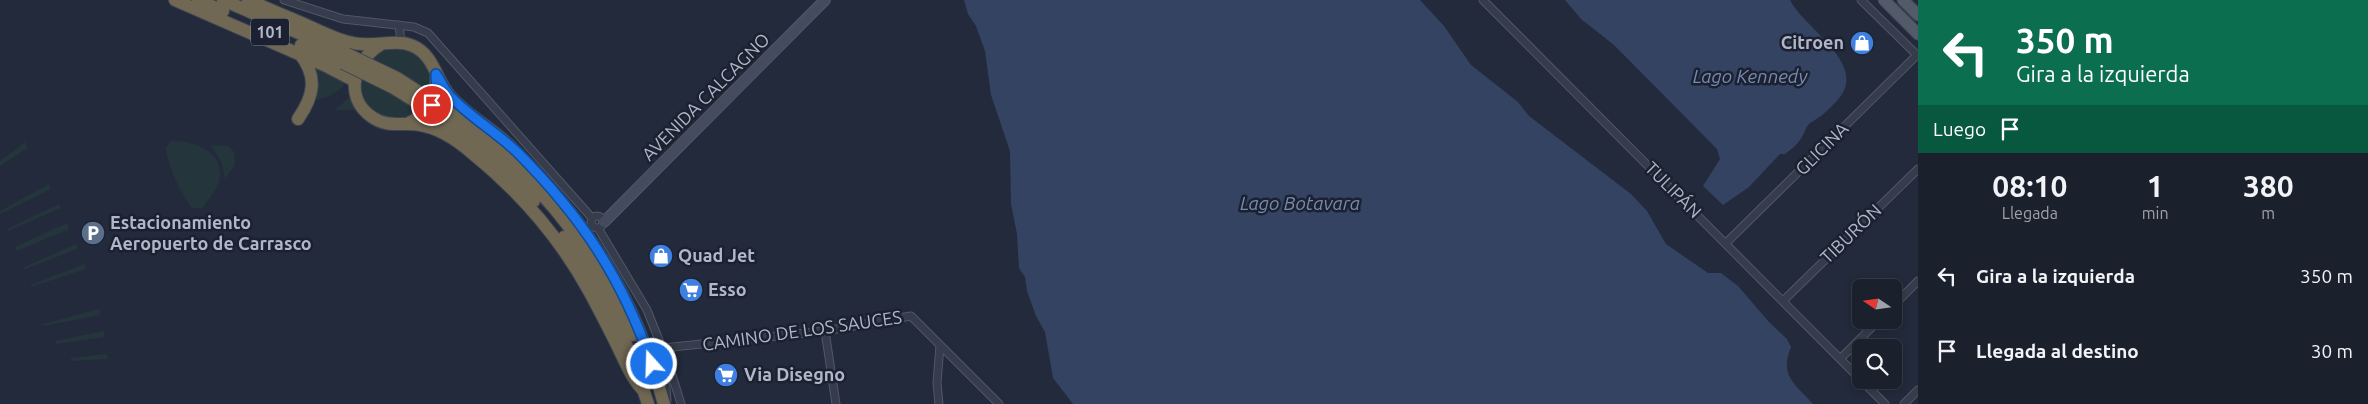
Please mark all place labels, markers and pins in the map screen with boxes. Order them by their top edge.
shop icon: Citroen [1849,30,1875,56]
place label: Citroen [1781,32,1844,52]
pin [411,84,453,126]
place label: Estacionamiento Aeropuerto de Carrasco [110,212,312,253]
parking icon: Estacionamiento Aeropuerto de Carrasco [80,220,106,246]
shop icon: Quad Jet [648,243,674,269]
place label: Quad Jet [678,245,755,265]
supermarket icon: Esso [678,277,704,303]
place label: Esso [708,279,747,299]
supermarket icon: Via Disegno [713,362,739,388]
place label: Via Disegno [744,364,845,384]

